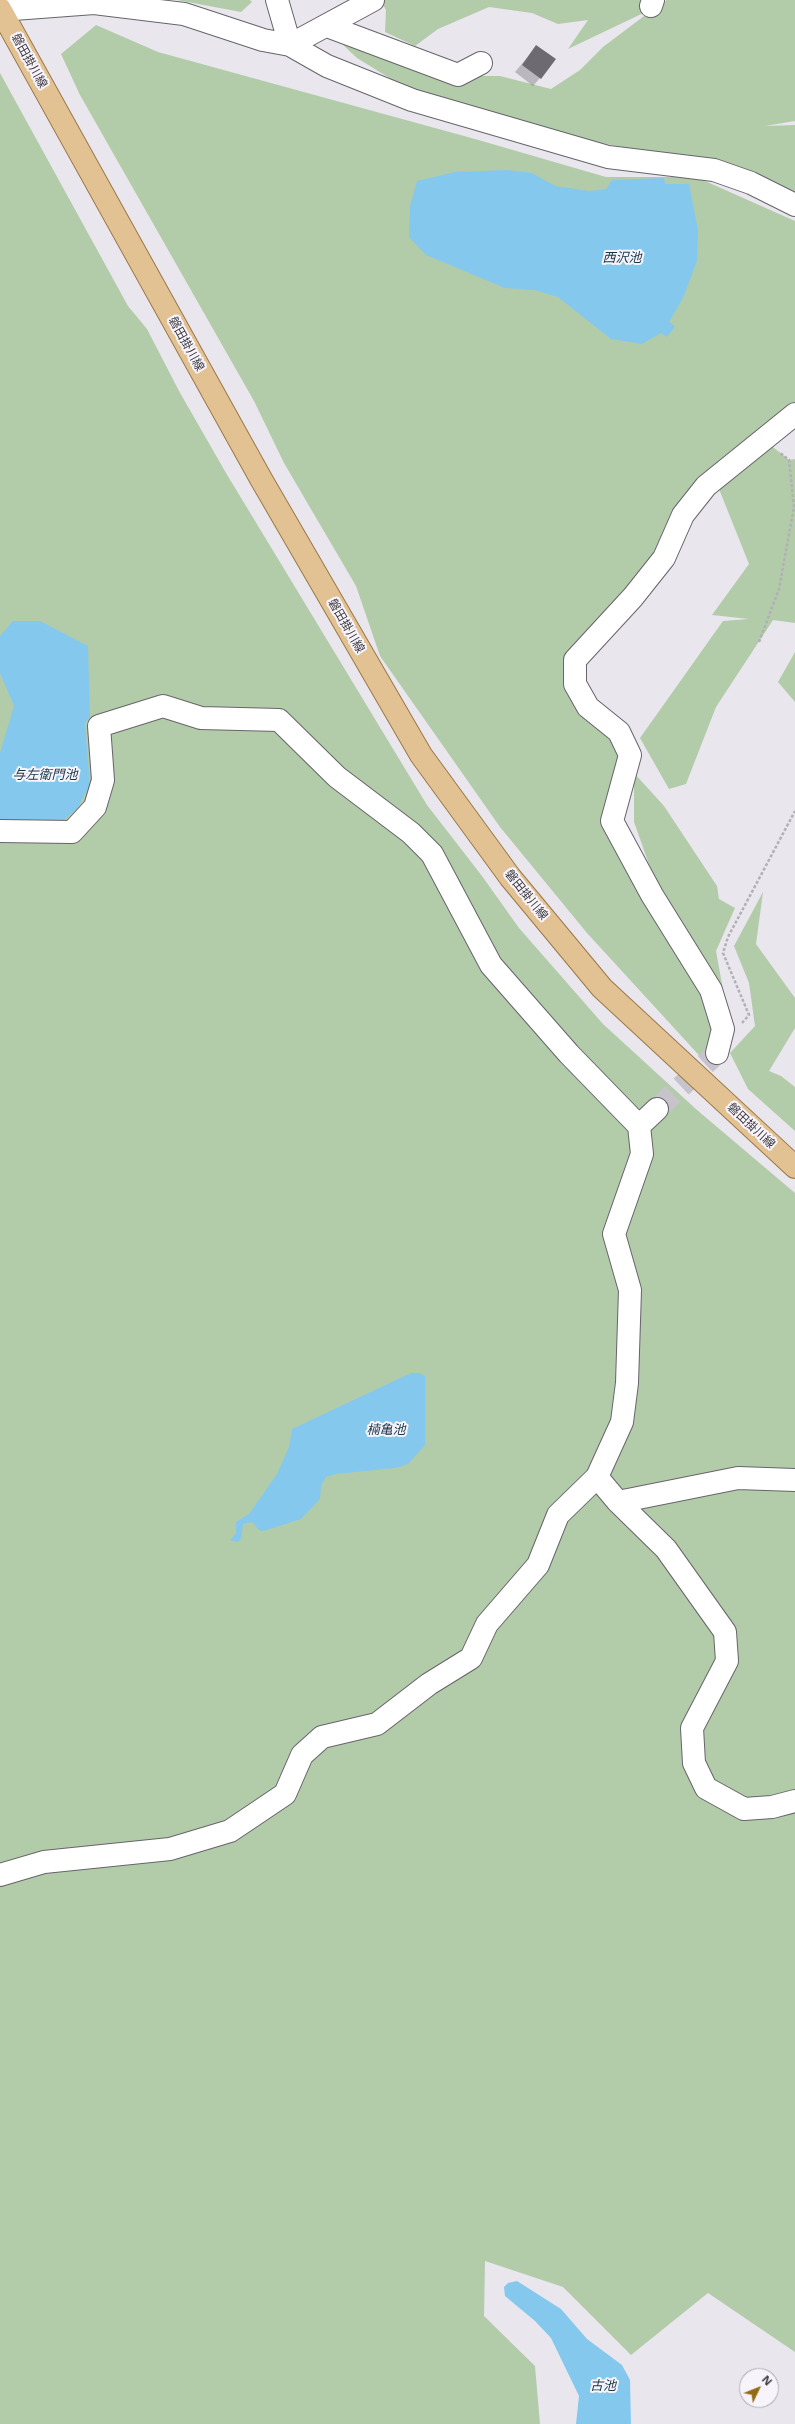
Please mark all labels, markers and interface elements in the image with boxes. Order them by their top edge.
street label: 磐田掛川線 [8,31,50,91]
water label: 西沢池 [603,250,641,266]
street label: 磐田掛川線 [165,314,207,374]
street label: 磐田掛川線 [325,596,367,656]
water label: 与左衛門池 [13,767,77,783]
street label: 磐田掛川線 [502,867,550,923]
street label: 磐田掛川線 [724,1100,778,1152]
water label: 楠亀池 [367,1422,405,1438]
north arrow [739,2368,779,2408]
text: N [759,2372,776,2389]
water label: 古池 [590,2378,616,2394]

